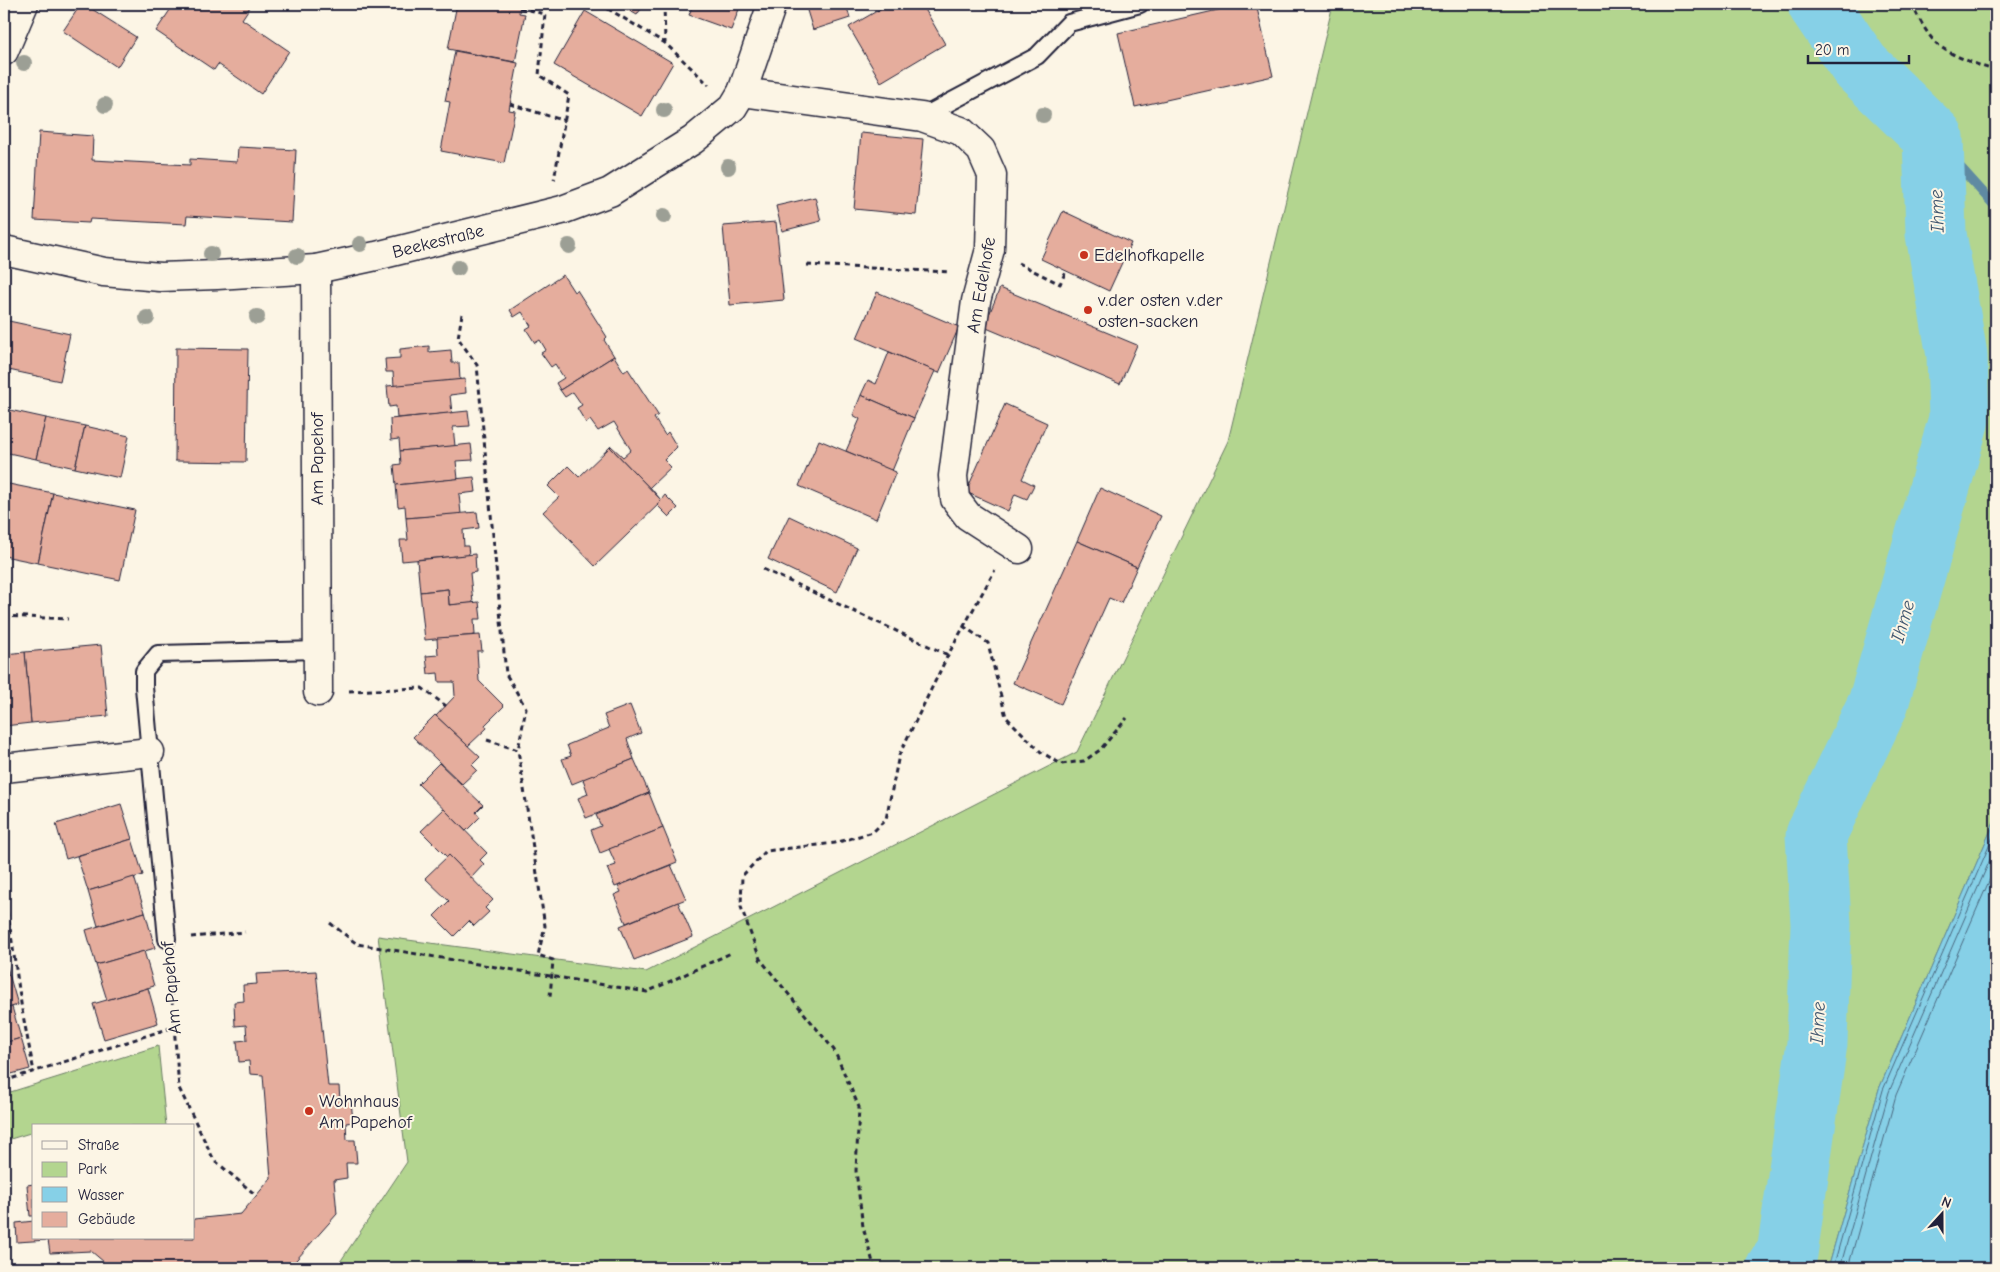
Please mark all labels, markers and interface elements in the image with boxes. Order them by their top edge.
scale bar [1808,32,1909,64]
text: 20 m [1815,41,1849,59]
water label: Ihme [1925,189,1949,234]
street label: Beekestraße [390,220,486,263]
street label: Am Edelhofe [963,235,1000,335]
place label: Edelhofkapelle [1094,245,1205,266]
marker: Edelhofkapelle [1078,249,1090,261]
place label: v.der osten v.der osten-sacken [1097,290,1223,332]
marker: v.der osten v.der osten-sacken [1082,304,1094,316]
street label: Am Papehof [307,412,328,505]
water label: Ihme [1886,597,1920,646]
street label: Am Papehof [157,940,186,1035]
water label: Ihme [1806,1001,1830,1046]
place label: Wohnhaus Am Papehof [319,1091,413,1133]
marker: Wohnhaus Am Papehof [303,1105,315,1117]
legend [32,1124,195,1240]
text: Straße [78,1136,120,1154]
text: Park [78,1160,107,1178]
text: Wasser [78,1186,124,1204]
north arrow [1918,1190,1968,1240]
text: N [1939,1193,1954,1212]
text: Gebäude [78,1210,136,1228]

